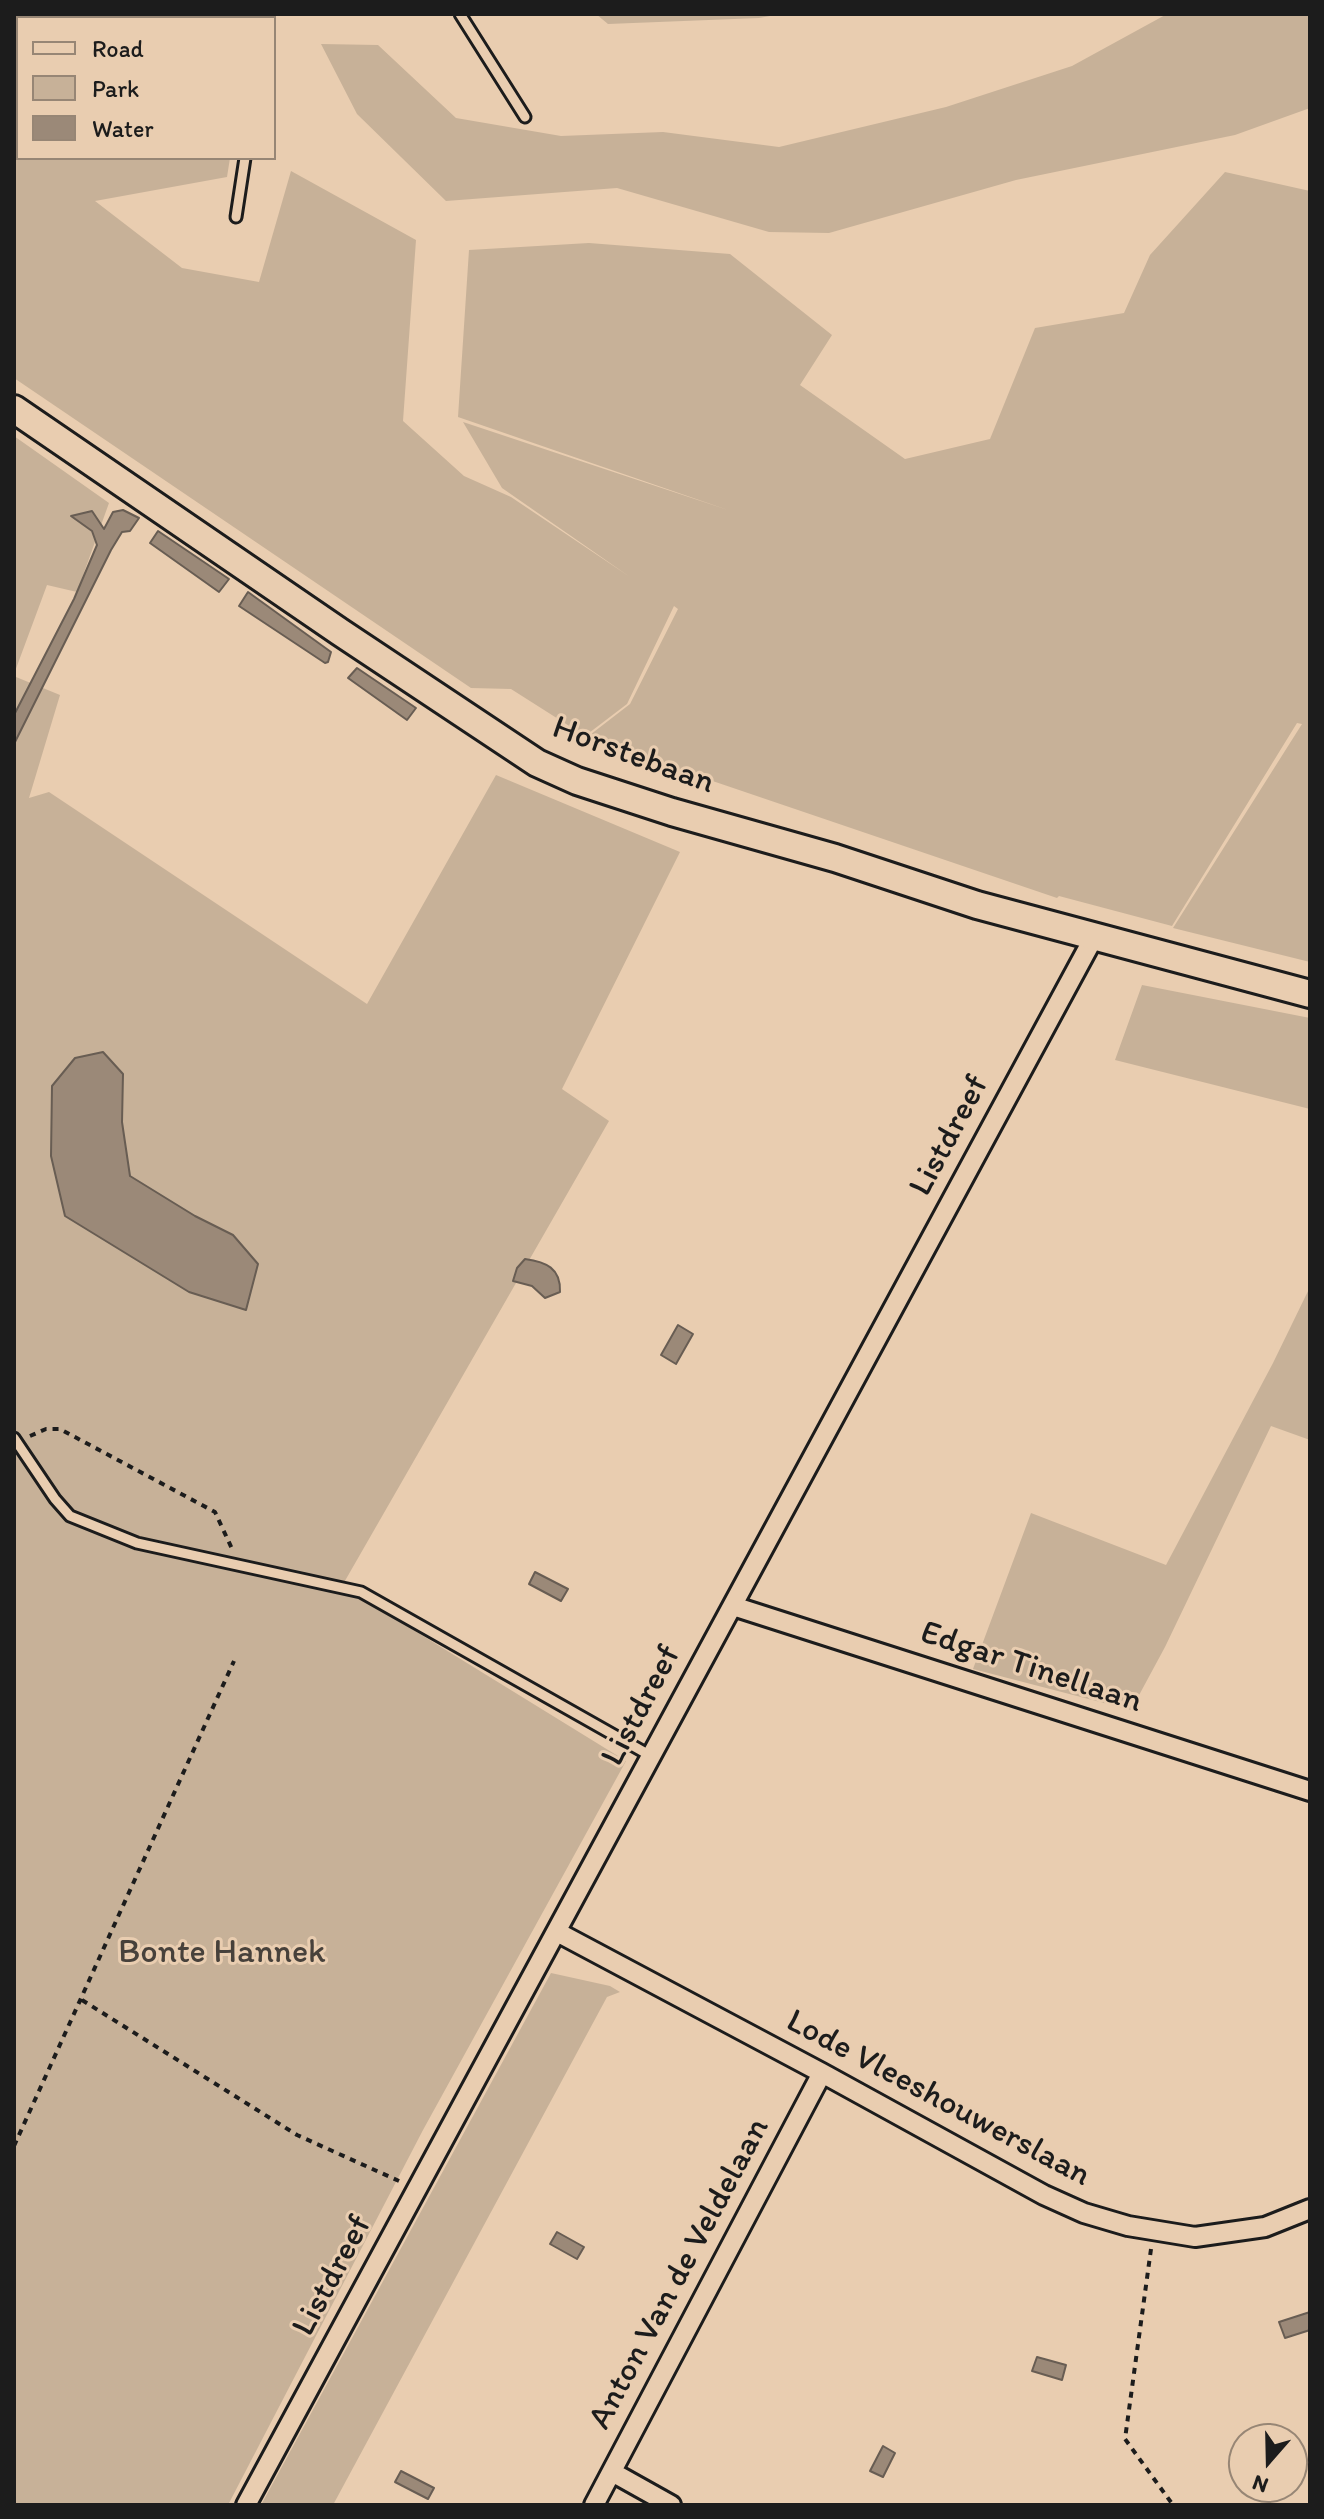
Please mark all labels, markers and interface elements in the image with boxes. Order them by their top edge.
legend [16,16,276,160]
text: Road [92,34,144,63]
text: Park [92,74,139,103]
text: Water [92,114,154,143]
street label: Horstebaan [546,708,720,804]
street label: Listdreef [901,1069,999,1203]
street label: Edgar Tinellaan [915,1613,1147,1723]
street label: Listdreef [593,1639,691,1773]
park label: Bonte Hannek [118,1933,326,1973]
street label: Lode Vleeshouwerslaan [779,2001,1097,2197]
street label: Anton Van de Veldelaan [581,2111,779,2437]
street label: Listdreef [284,2209,382,2343]
north arrow [1228,2423,1308,2503]
text: N [1249,2469,1272,2499]

